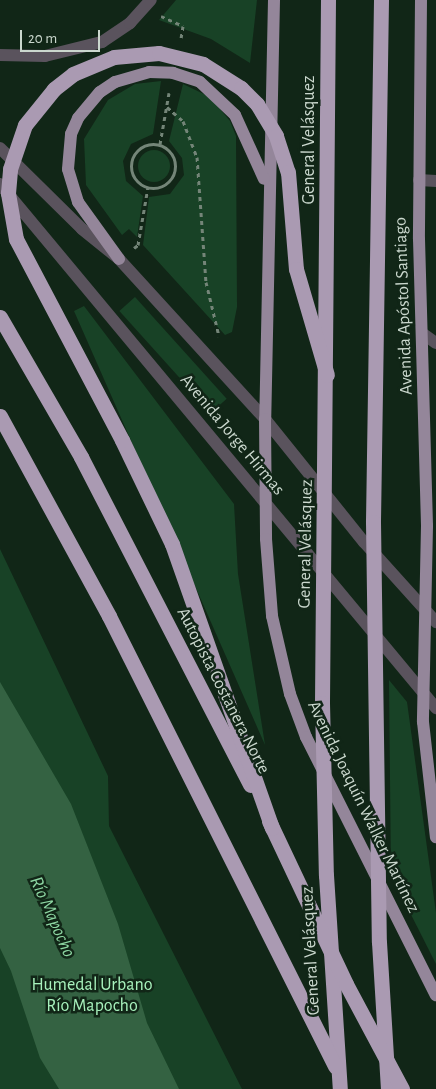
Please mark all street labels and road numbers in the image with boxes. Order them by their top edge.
street label: General Velásquez [298,76,320,204]
street label: Avenida Apóstol Santiago [390,217,418,395]
street label: Avenida Jorge Hirmas [175,370,289,500]
street label: General Velásquez [294,479,318,609]
street label: Autopista Costanera Norte [172,604,274,778]
street label: Avenida Joaquín Walker Martínez [302,697,424,917]
street label: General Velásquez [297,886,325,1016]

